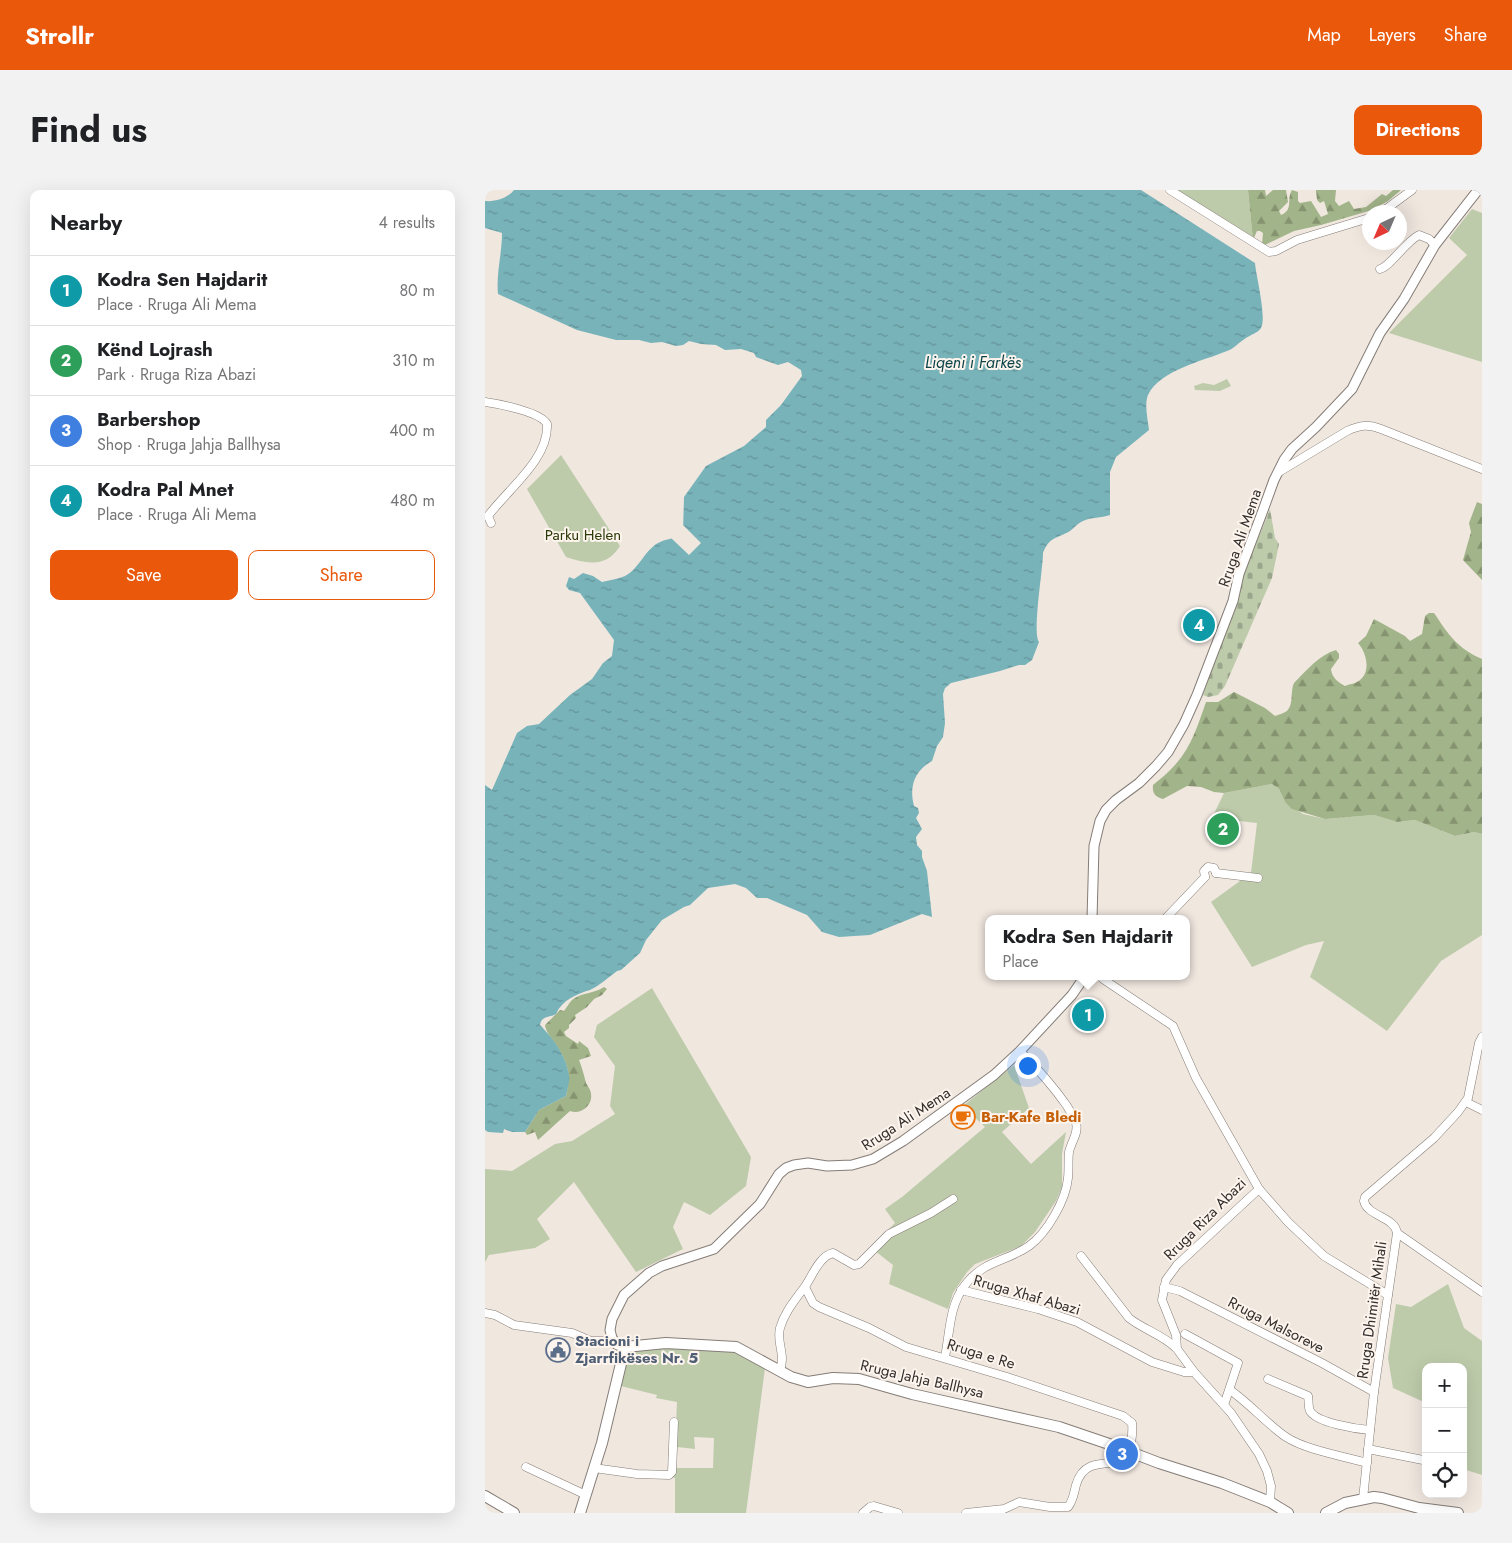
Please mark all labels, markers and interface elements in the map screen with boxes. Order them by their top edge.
text: Strollr [25,18,94,53]
text: Map [1307,22,1341,48]
text: Layers [1369,22,1416,48]
text: Share [1444,22,1487,48]
text: Find us [30,105,147,155]
button: Directions [1354,105,1482,155]
north arrow [1362,205,1407,250]
text: Nearby [50,208,122,238]
text: 4 results [379,211,435,234]
text: Kodra Sen Hajdarit [97,266,267,293]
text: 1 [62,279,70,302]
text: 80 m [399,279,435,302]
text: Place · Rruga Ali Mema [97,293,256,316]
text: Kënd Lojrash [97,336,213,363]
text: 2 [61,349,71,372]
text: 310 m [392,349,435,372]
water label: Liqeni i Farkës [925,351,1022,374]
text: Park · Rruga Riza Abazi [97,363,256,386]
text: Barbershop [97,406,201,433]
text: 3 [61,419,71,442]
text: 400 m [389,419,435,442]
text: Shop · Rruga Jahja Ballhysa [97,433,281,456]
text: Kodra Pal Mnet [97,476,234,503]
street label: Rruga Ali Mema [1213,486,1267,590]
text: 4 [60,489,72,512]
text: 480 m [390,489,435,512]
text: Place · Rruga Ali Mema [97,503,256,526]
park label: Parku Helen [545,524,621,546]
button: Save [50,550,238,600]
button: Share [248,550,435,600]
pin: 4 [1183,606,1215,644]
pin: 2 [1207,810,1239,848]
popup [985,915,1190,980]
text: Kodra Sen Hajdarit [1002,923,1173,950]
text: Place [1002,950,1038,973]
pin: 1 [1072,996,1104,1034]
your location [1015,1053,1041,1079]
street label: Rruga Ali Mema [857,1082,955,1156]
cafe icon: Bar-Kafe Bledi [950,1104,976,1130]
place label: Bar-Kafe Bledi [981,1106,1081,1128]
street label: Rruga Riza Abazi [1159,1173,1251,1265]
street label: Rruga Dhimitër Mihali [1351,1240,1393,1380]
street label: Rruga Xhaf Abazi [971,1269,1083,1321]
street label: Rruga Malsoreve [1224,1291,1328,1359]
place label: Stacioni i Zjarrfikëses Nr. 5 [575,1330,698,1369]
street label: Rruga e Re [944,1333,1018,1375]
public building icon: Stacioni i Zjarrfikëses Nr. 5 [545,1337,571,1363]
street label: Rruga Jahja Ballhysa [858,1354,986,1404]
map controls [1422,1363,1467,1498]
button: + [1422,1363,1467,1408]
button: − [1422,1408,1467,1453]
pin: 3 [1106,1435,1138,1473]
button: locate [1422,1453,1467,1498]

